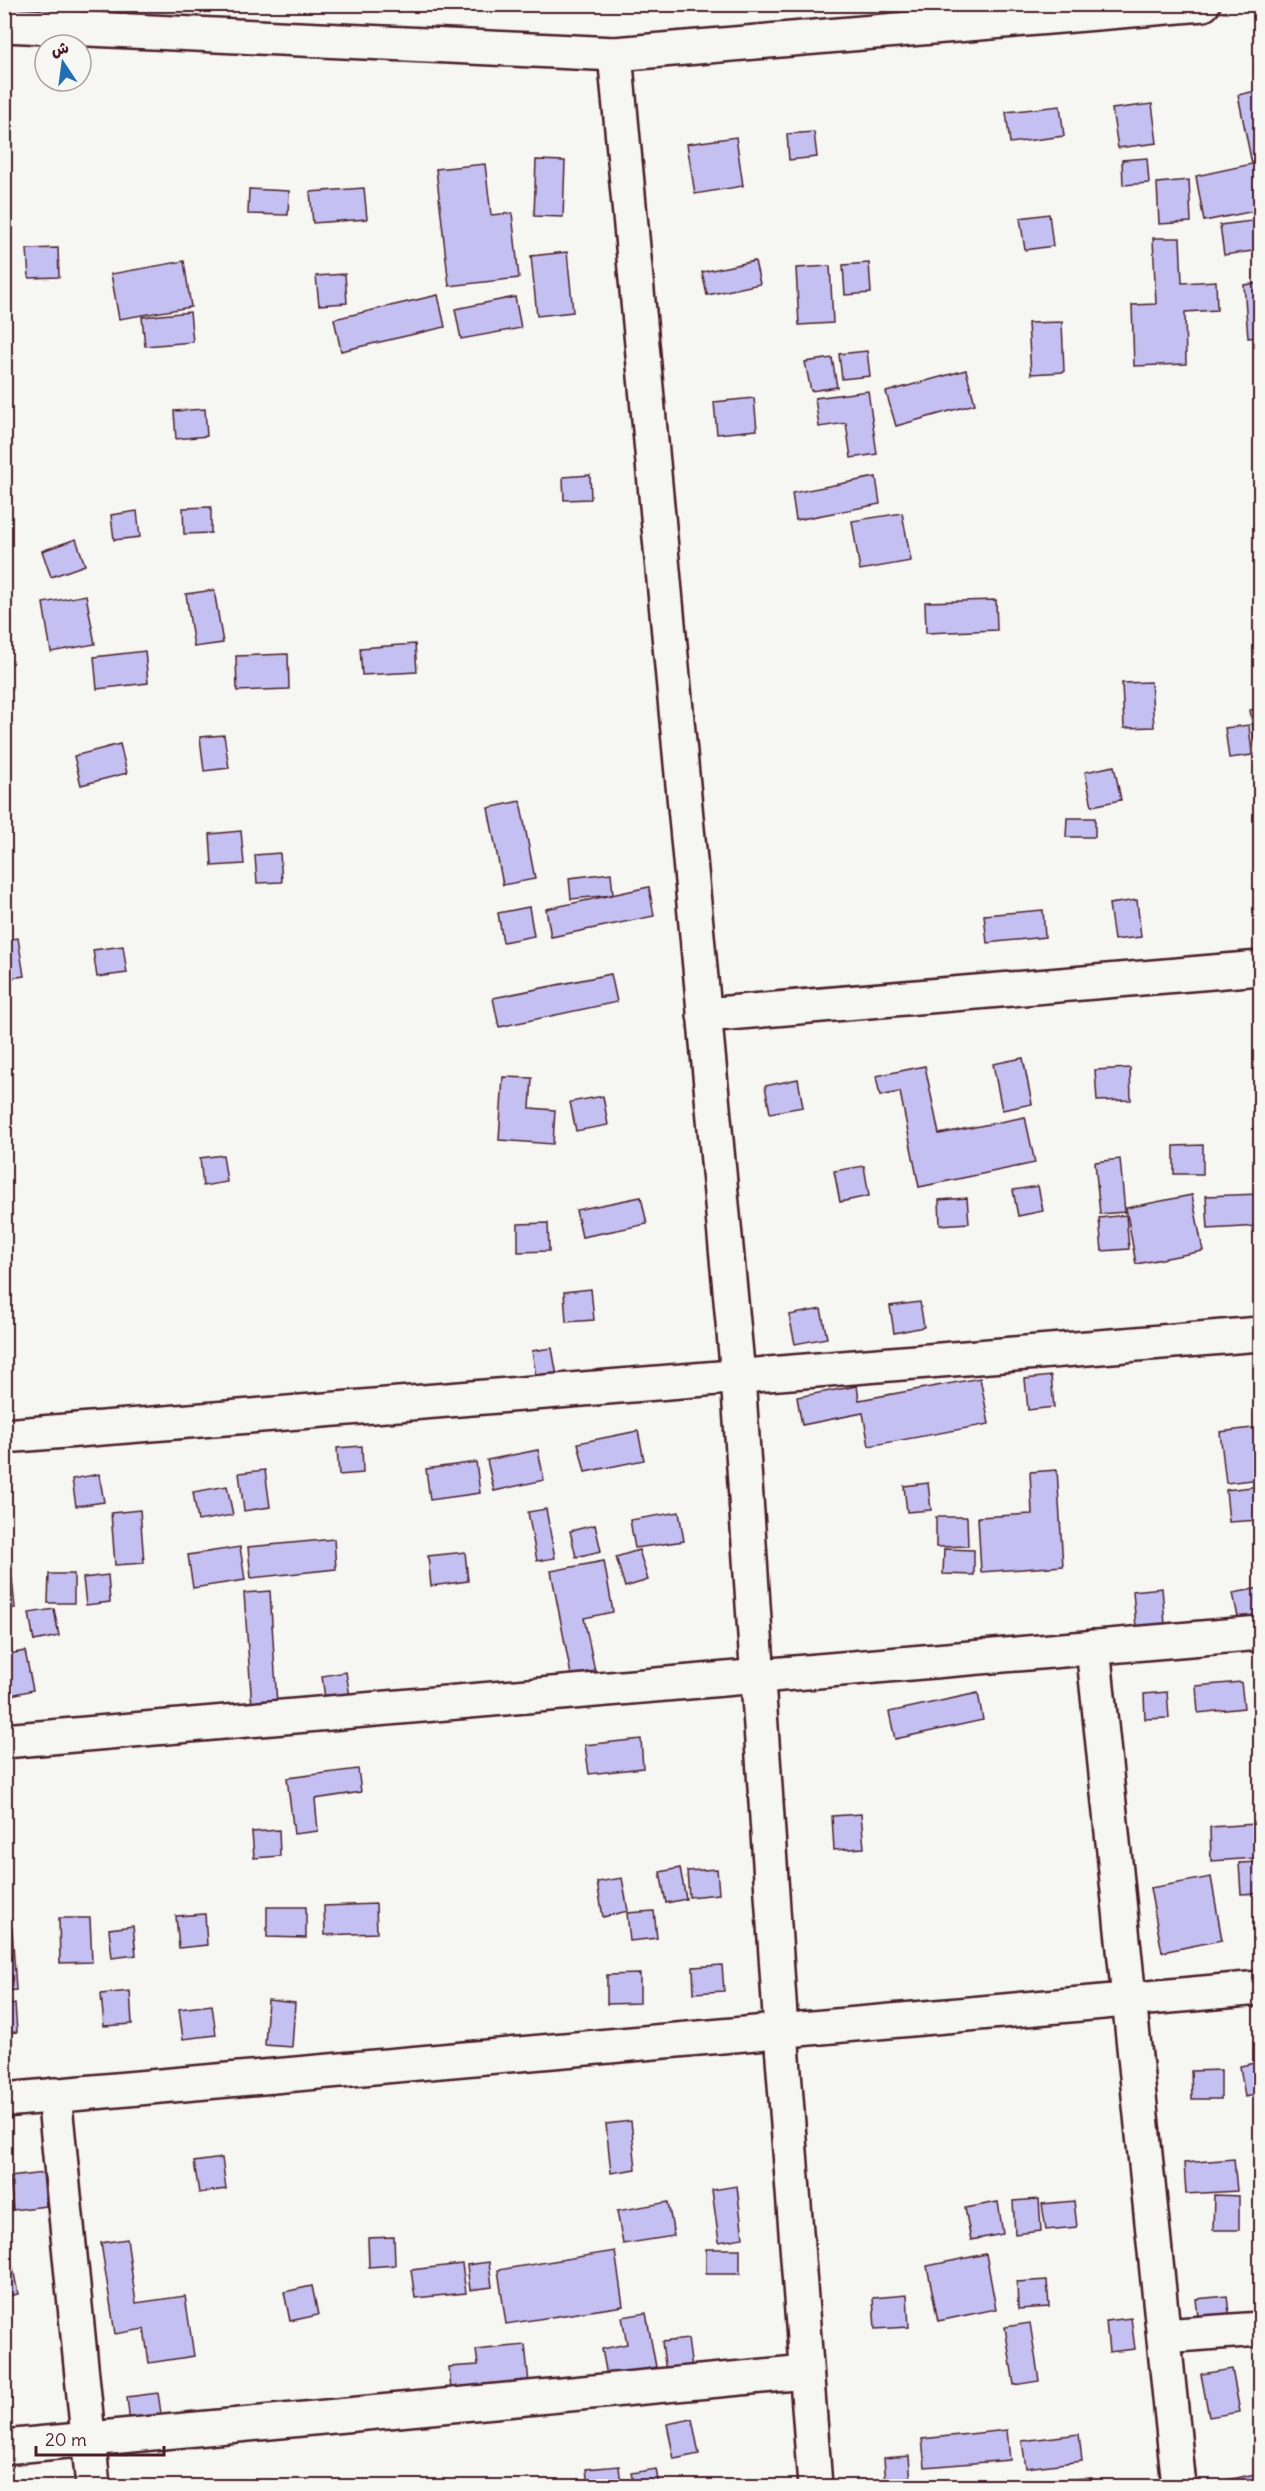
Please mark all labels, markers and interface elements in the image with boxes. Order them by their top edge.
north arrow [33,33,93,93]
text: ش [49,37,70,60]
scale bar [36,2419,164,2457]
text: 20 m [45,2428,87,2451]

